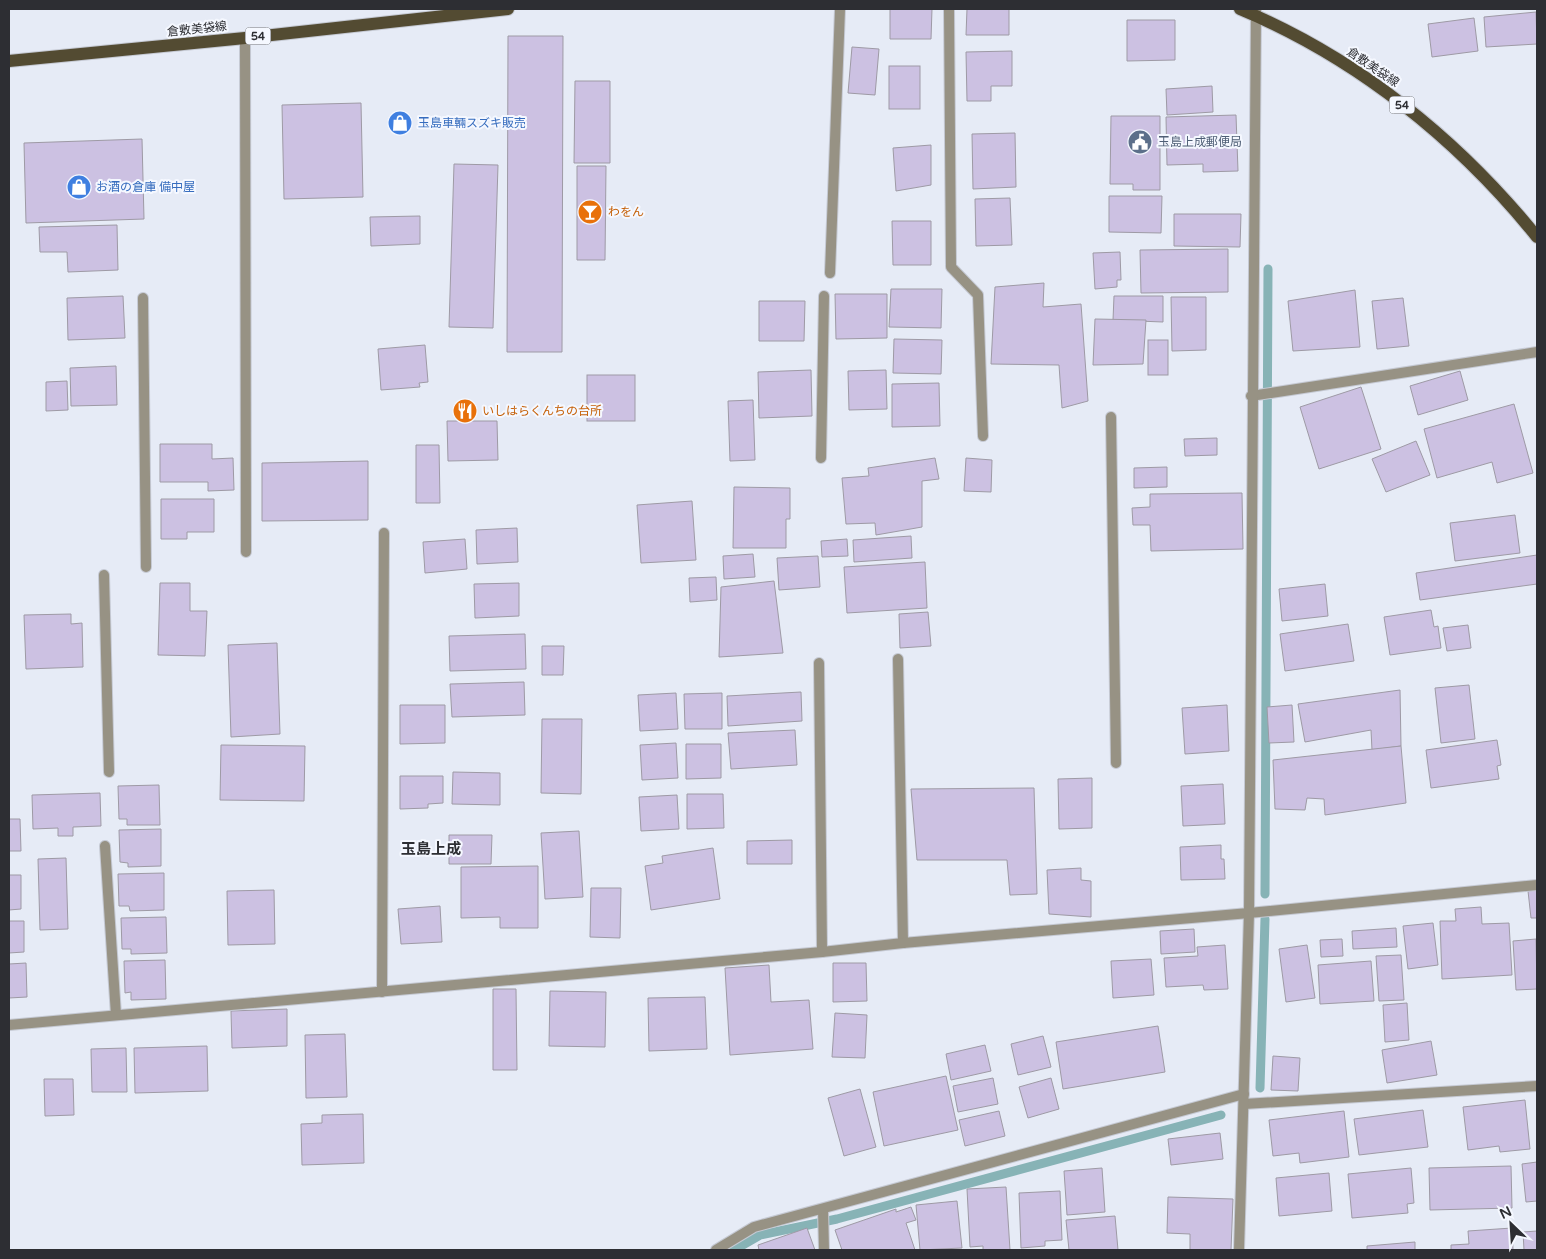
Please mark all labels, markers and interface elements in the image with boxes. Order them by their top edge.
street label: 倉敷美袋線 [166,19,228,39]
road number: 54 [246,28,270,44]
street label: 倉敷美袋線 [1344,44,1402,90]
road number: 54 [1390,96,1414,114]
shop icon: 玉島車輛スズキ販売 [387,110,413,136]
place label: 玉島車輛スズキ販売 [418,116,526,130]
public building icon: 玉島上成郵便局 [1127,129,1153,155]
place label: 玉島上成郵便局 [1158,135,1242,149]
shop icon: お酒の倉庫 備中屋 [66,174,92,200]
place label: お酒の倉庫 備中屋 [96,180,195,194]
bar icon: わをん [577,199,603,225]
place label: わをん [608,205,644,219]
restaurant icon: いしはらくんちの台所 [452,398,478,424]
place label: いしはらくんちの台所 [482,404,602,418]
district label: 玉島上成 [401,840,461,858]
north arrow [1486,1199,1536,1249]
text: N [1497,1203,1514,1223]

